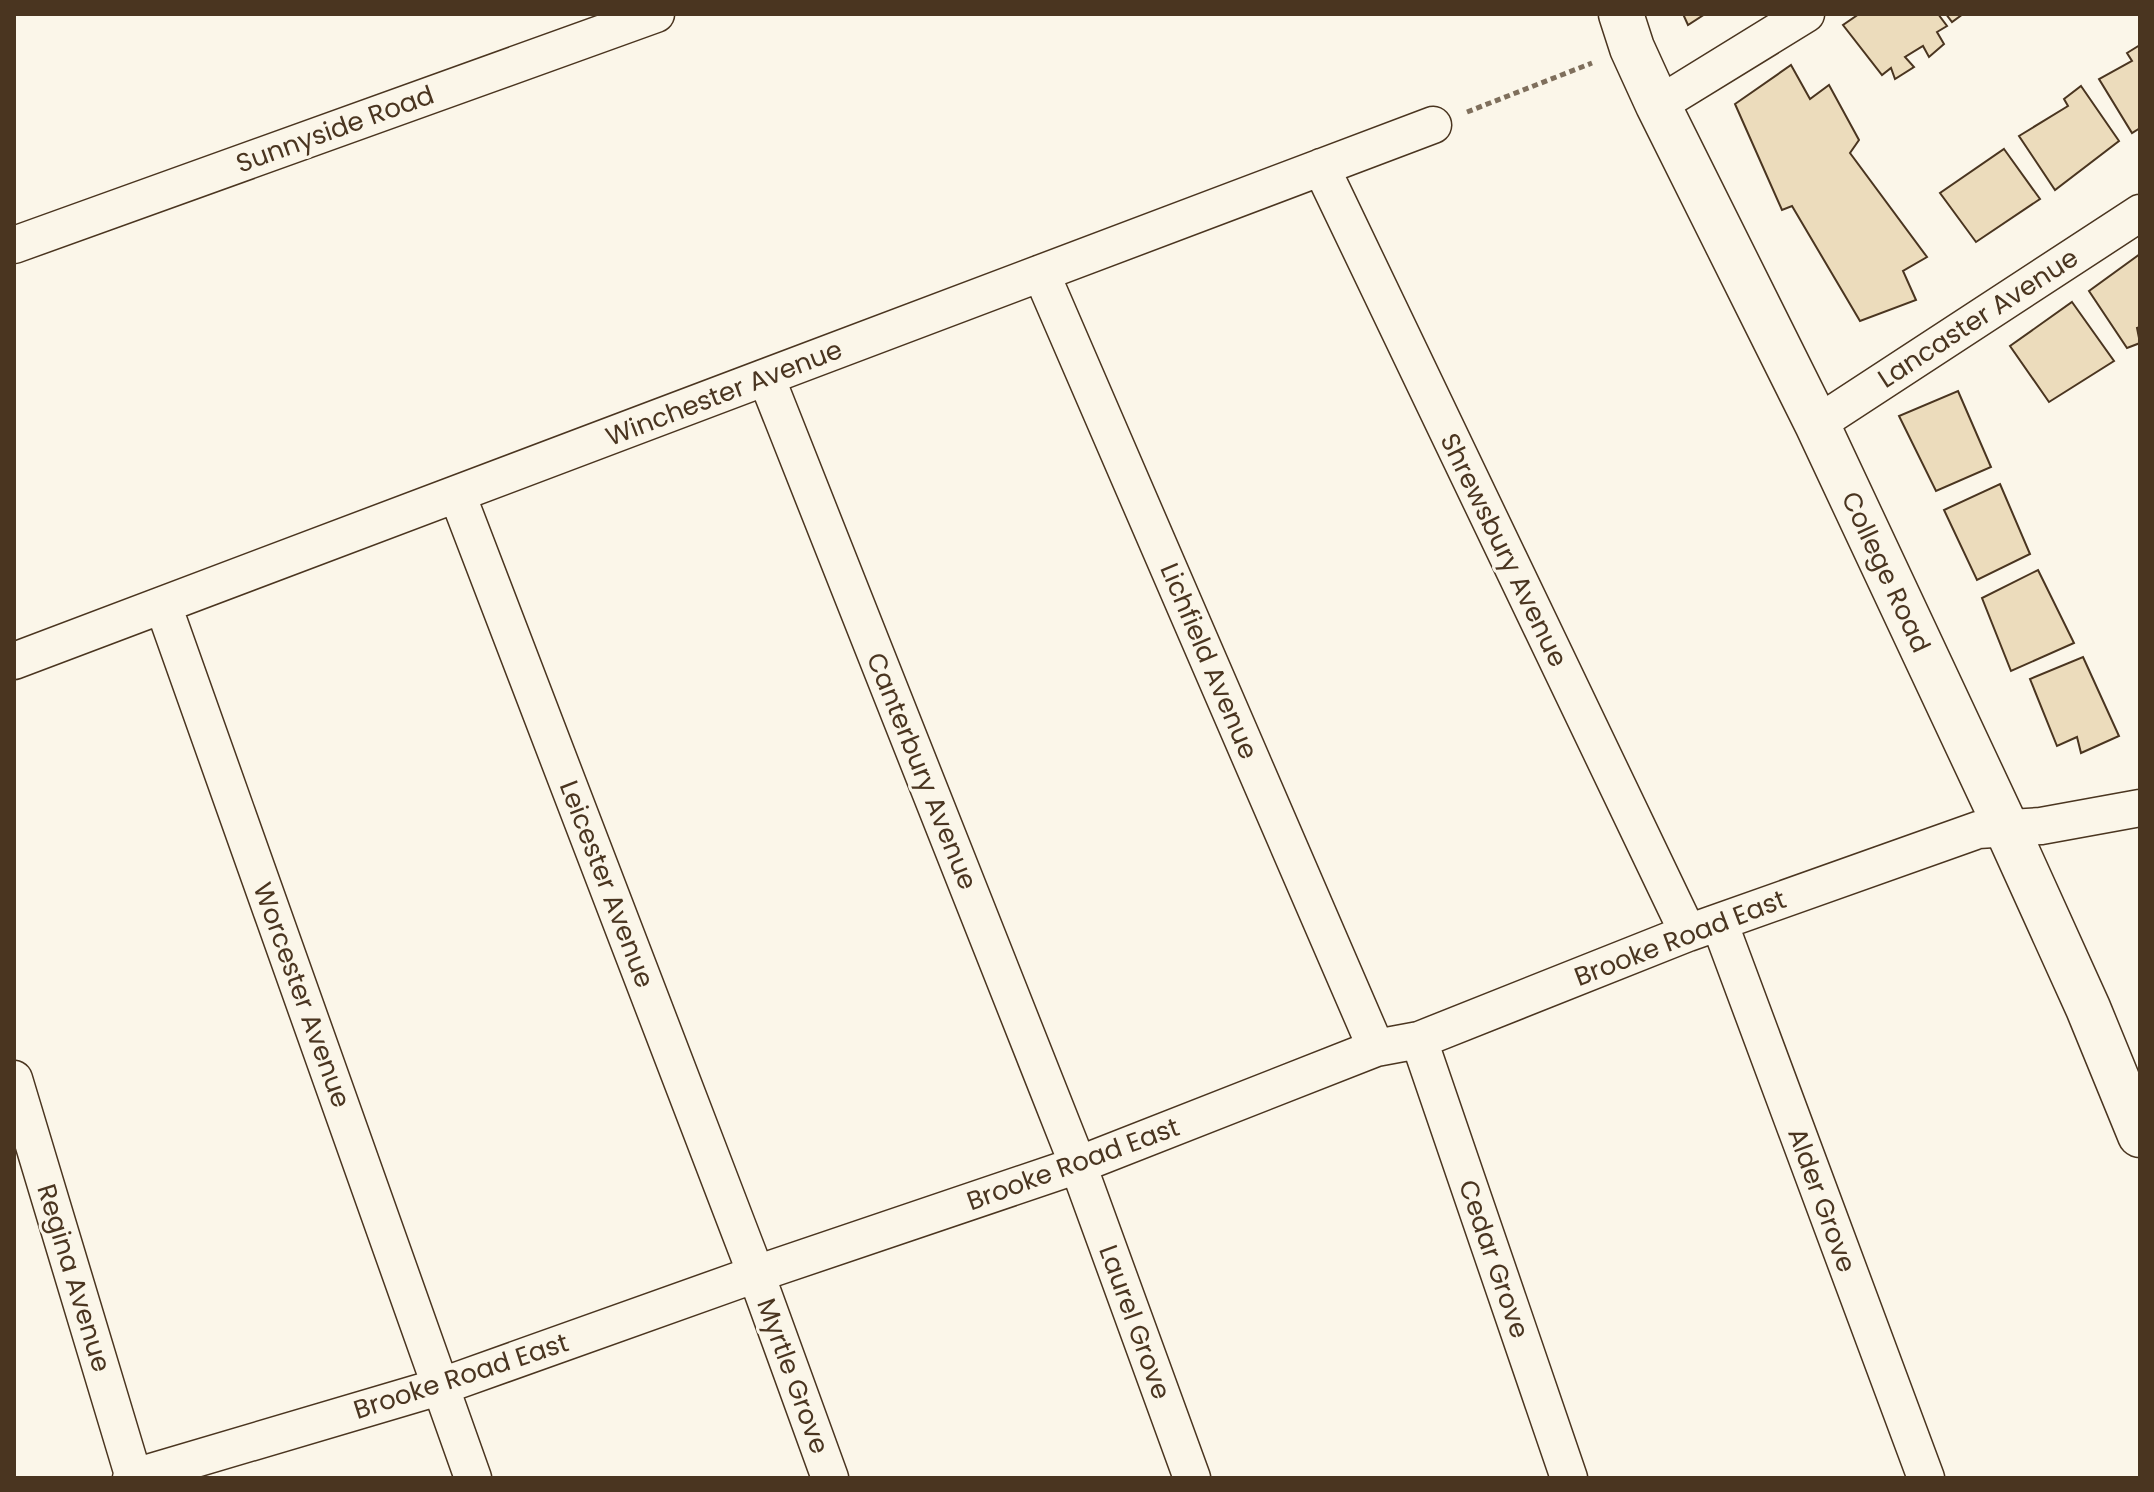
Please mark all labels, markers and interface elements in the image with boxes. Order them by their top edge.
street label: Sunnyside Road [231,77,439,181]
street label: Lancaster Avenue [1871,240,2085,396]
street label: Winchester Avenue [601,331,847,455]
street label: Shrewsbury Avenue [1432,427,1576,673]
street label: College Road [1833,486,1939,658]
street label: Lichfield Avenue [1151,557,1267,765]
street label: Canterbury Avenue [858,647,986,895]
street label: Leicester Avenue [551,775,663,993]
street label: Worcester Avenue [245,877,359,1113]
street label: Brooke Road East [1569,881,1791,995]
street label: Brooke Road East [962,1109,1184,1219]
street label: Alder Grove [1779,1123,1865,1277]
street label: Cedar Grove [1450,1175,1538,1343]
street label: Regina Avenue [28,1180,120,1376]
street label: Laurel Grove [1090,1240,1180,1404]
street label: Myrtle Grove [748,1293,838,1459]
street label: Brooke Road East [349,1324,573,1428]

